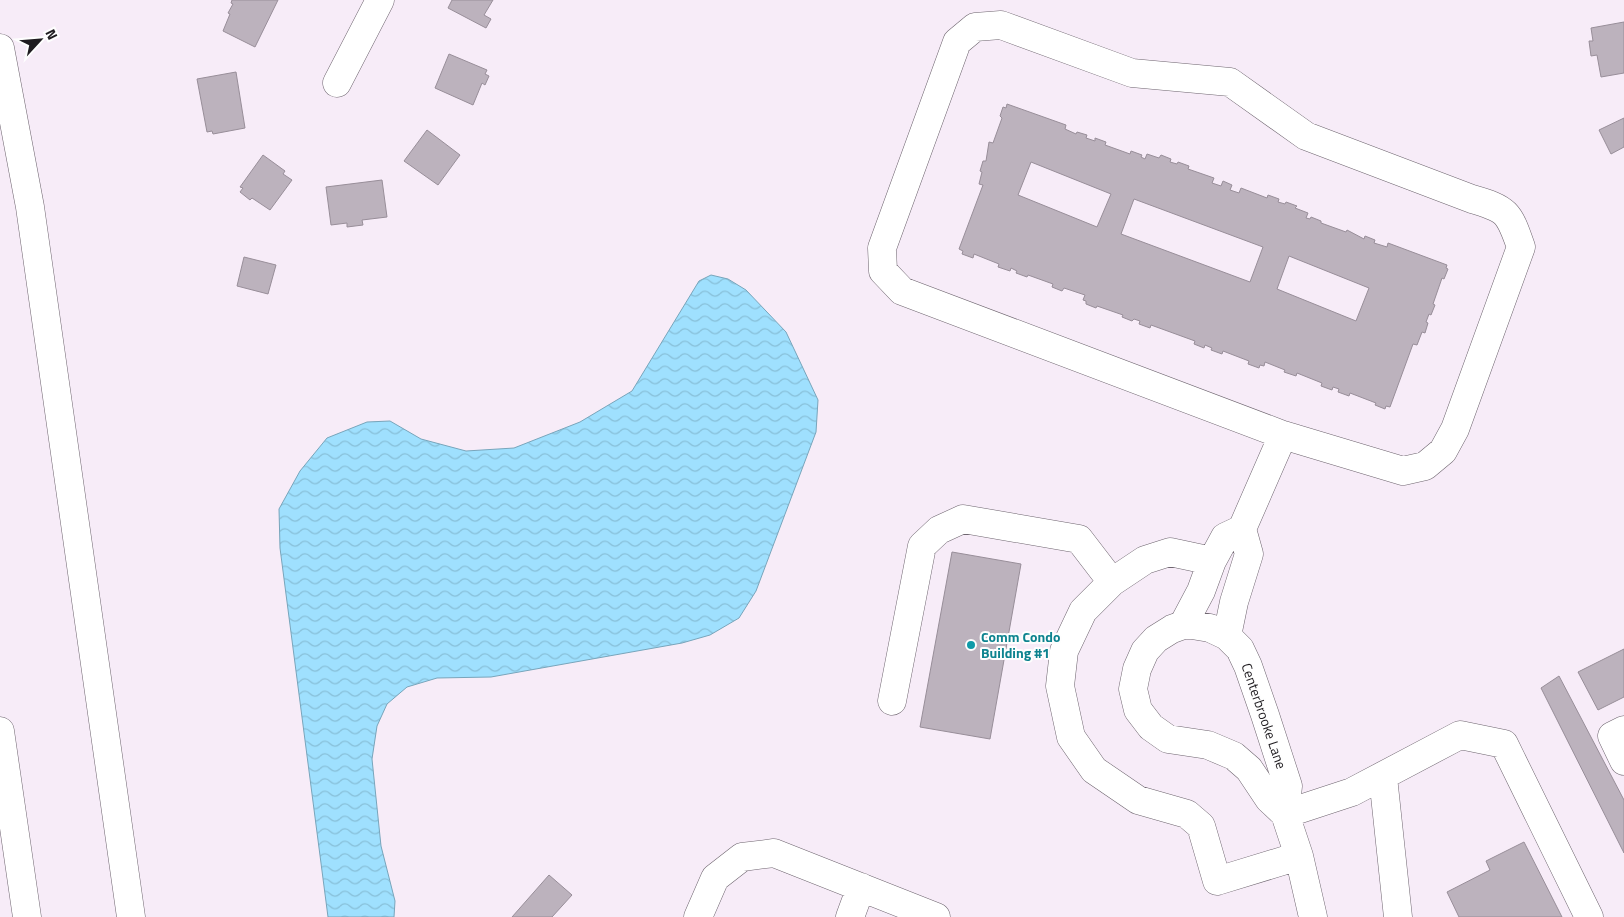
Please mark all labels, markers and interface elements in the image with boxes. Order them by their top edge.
north arrow [15,15,65,65]
text: N [41,25,64,43]
place label: Comm Condo Building #1 [981,626,1060,663]
marker: Comm Condo Building #1 [965,639,977,651]
street label: Centerbrooke Lane [1237,660,1292,772]

